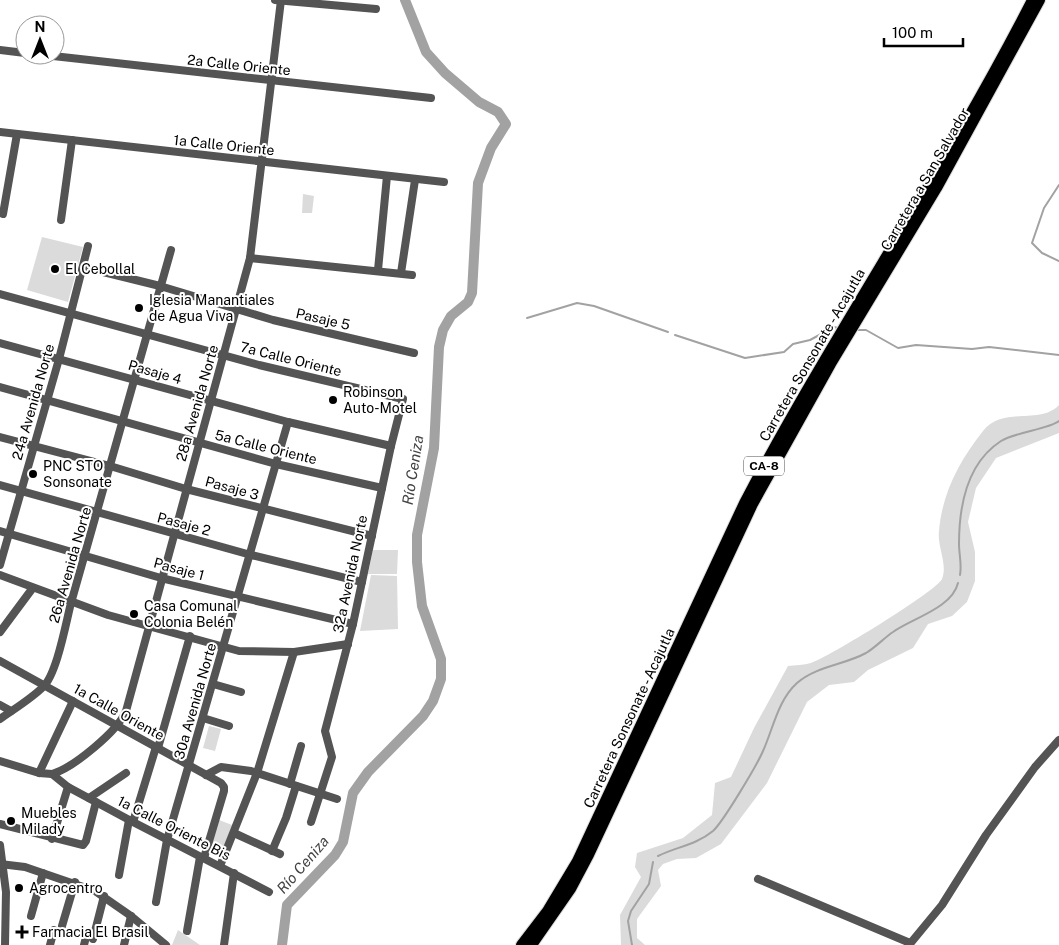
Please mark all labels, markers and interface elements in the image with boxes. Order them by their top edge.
north arrow [15,15,65,65]
scale bar [884,15,963,47]
text: N [35,19,45,35]
text: 100 m [892,24,933,41]
street label: 2a Calle Oriente [186,52,292,78]
street label: Carretera a San Salvador [877,105,973,253]
street label: 1a Calle Oriente [173,132,275,158]
place label: El Cebollal [65,261,135,277]
marker: El Cebollal [49,263,61,275]
street label: Carretera Sonsonate - Acajutla [756,266,868,444]
place label: Iglesia Manantiales de Agua Viva [149,292,274,324]
marker: Iglesia Manantiales de Agua Viva [133,302,145,314]
street label: Pasaje 5 [294,305,352,333]
street label: 7a Calle Oriente [239,339,343,379]
street label: 24a Avenida Norte [9,342,57,462]
street label: 28a Avenida Norte [173,343,221,463]
street label: Pasaje 4 [126,357,184,387]
place label: Robinson Auto-Motel [343,384,417,416]
marker: Robinson Auto-Motel [327,394,339,406]
street label: 5a Calle Oriente [213,427,319,467]
water label: Río Ceniza [399,434,426,506]
road number: CA-8 [744,456,784,476]
place label: PNC STO Sonsonate [43,458,112,490]
marker: PNC STO Sonsonate [27,468,39,480]
street label: Pasaje 3 [203,473,261,503]
street label: 26a Avenida Norte [46,505,94,625]
street label: Pasaje 2 [156,509,212,539]
street label: 32a Avenida Norte [330,514,370,634]
street label: Pasaje 1 [152,555,206,583]
place label: Casa Comunal Colonia Belén [144,598,237,630]
marker: Casa Comunal Colonia Belén [128,608,140,620]
street label: Carretera Sonsonate - Acajutla [580,626,678,810]
street label: 30a Avenida Norte [171,641,219,761]
street label: 1a Calle Oriente [71,680,167,744]
street label: 1a Calle Oriente Bis [115,793,233,863]
place label: Muebles Milady [21,805,77,837]
marker: Muebles Milady [5,815,17,827]
water label: Río Ceniza [273,833,332,897]
place label: Agrocentro [29,880,103,896]
marker: Agrocentro [13,882,25,894]
place label: Farmacia El Brasil [32,924,149,940]
marker: Farmacia El Brasil [16,926,28,938]

